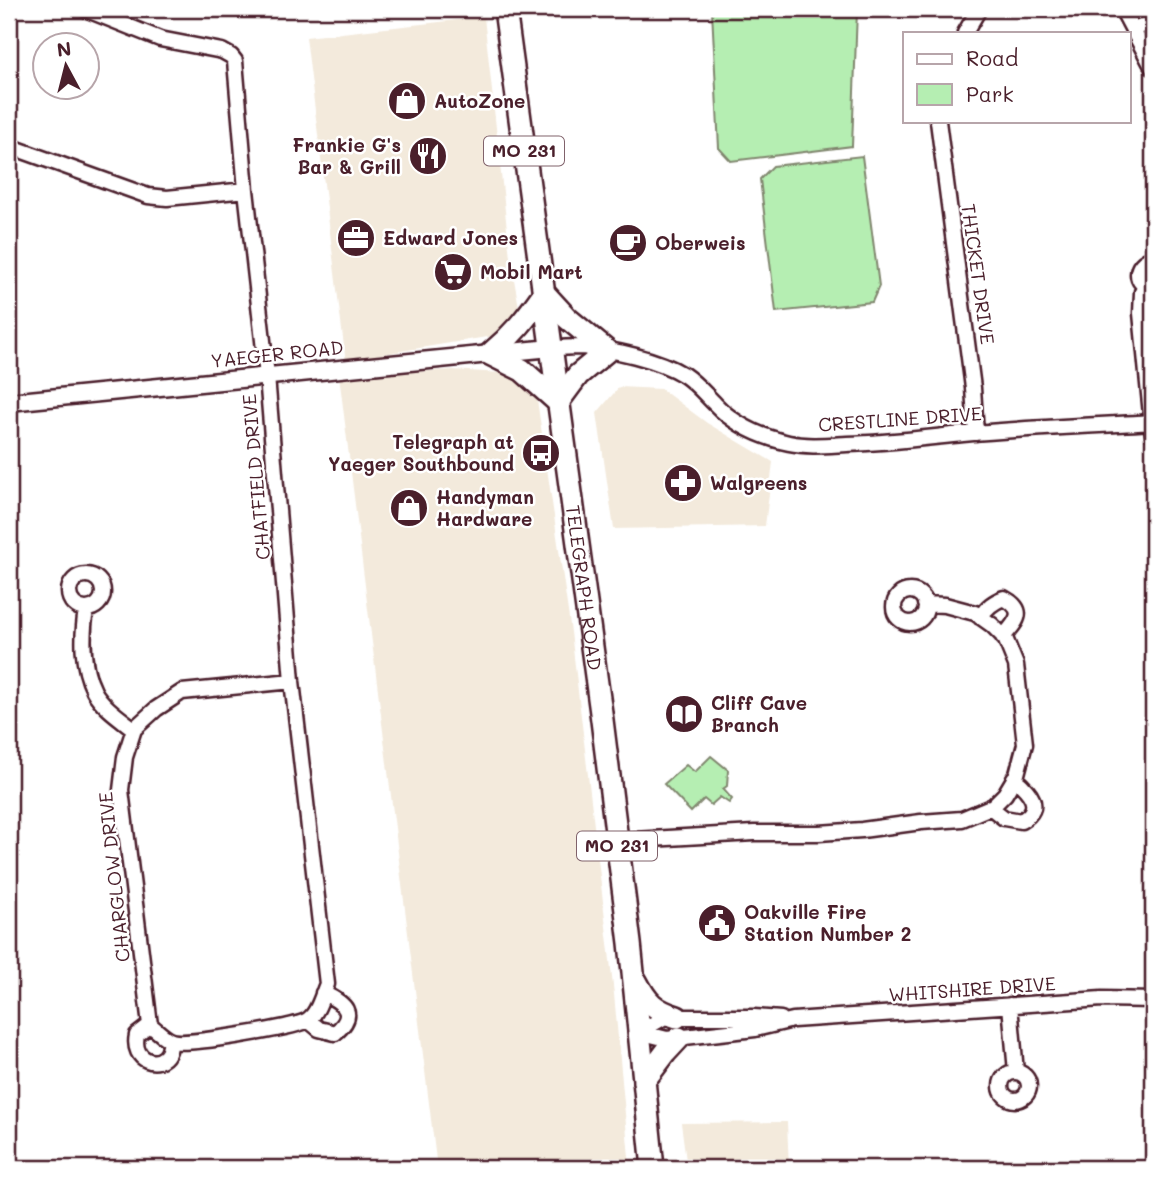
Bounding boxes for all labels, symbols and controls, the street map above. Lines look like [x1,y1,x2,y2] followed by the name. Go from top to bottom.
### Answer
[32,32,102,102] north arrow
[903,32,1130,122] legend
[55,35,73,62] text: N
[966,44,1018,71] text: Road
[386,80,428,122] shop icon: AutoZone
[966,80,1014,107] text: Park
[434,88,525,113] place label: AutoZone
[292,132,401,179] place label: Frankie G's Bar & Grill
[407,135,449,177] restaurant icon: Frankie G's Bar & Grill
[484,136,564,166] road number: MO 231
[956,202,1001,346] street label: THICKET DRIVE
[335,217,377,259] office icon: Edward Jones
[607,222,649,264] cafe icon: Oberweis
[383,225,518,250] place label: Edward Jones
[655,230,746,255] place label: Oberweis
[432,251,474,293] supermarket icon: Mobil Mart
[480,259,583,284] place label: Mobil Mart
[209,334,344,373] street label: YAEGER ROAD
[236,393,275,561] street label: CHATFIELD DRIVE
[817,400,983,437] street label: CRESTLINE DRIVE
[328,429,514,476] place label: Telegraph at Yaeger Southbound
[520,432,562,474] bus stop icon: Telegraph at Yaeger Southbound
[662,462,704,504] pharmacy icon: Walgreens
[710,470,807,495] place label: Walgreens
[436,484,534,531] place label: Handyman Hardware
[388,487,430,529] shop icon: Handyman Hardware
[561,503,608,672] street label: TELEGRAPH ROAD
[711,690,807,737] place label: Cliff Cave Branch
[663,693,705,735] library icon: Cliff Cave Branch
[92,791,135,963] street label: CHARGLOW DRIVE
[577,832,657,860] road number: MO 231
[744,899,911,946] place label: Oakville Fire Station Number 2
[696,902,738,944] public building icon: Oakville Fire Station Number 2
[888,970,1056,1007] street label: WHITSHIRE DRIVE

